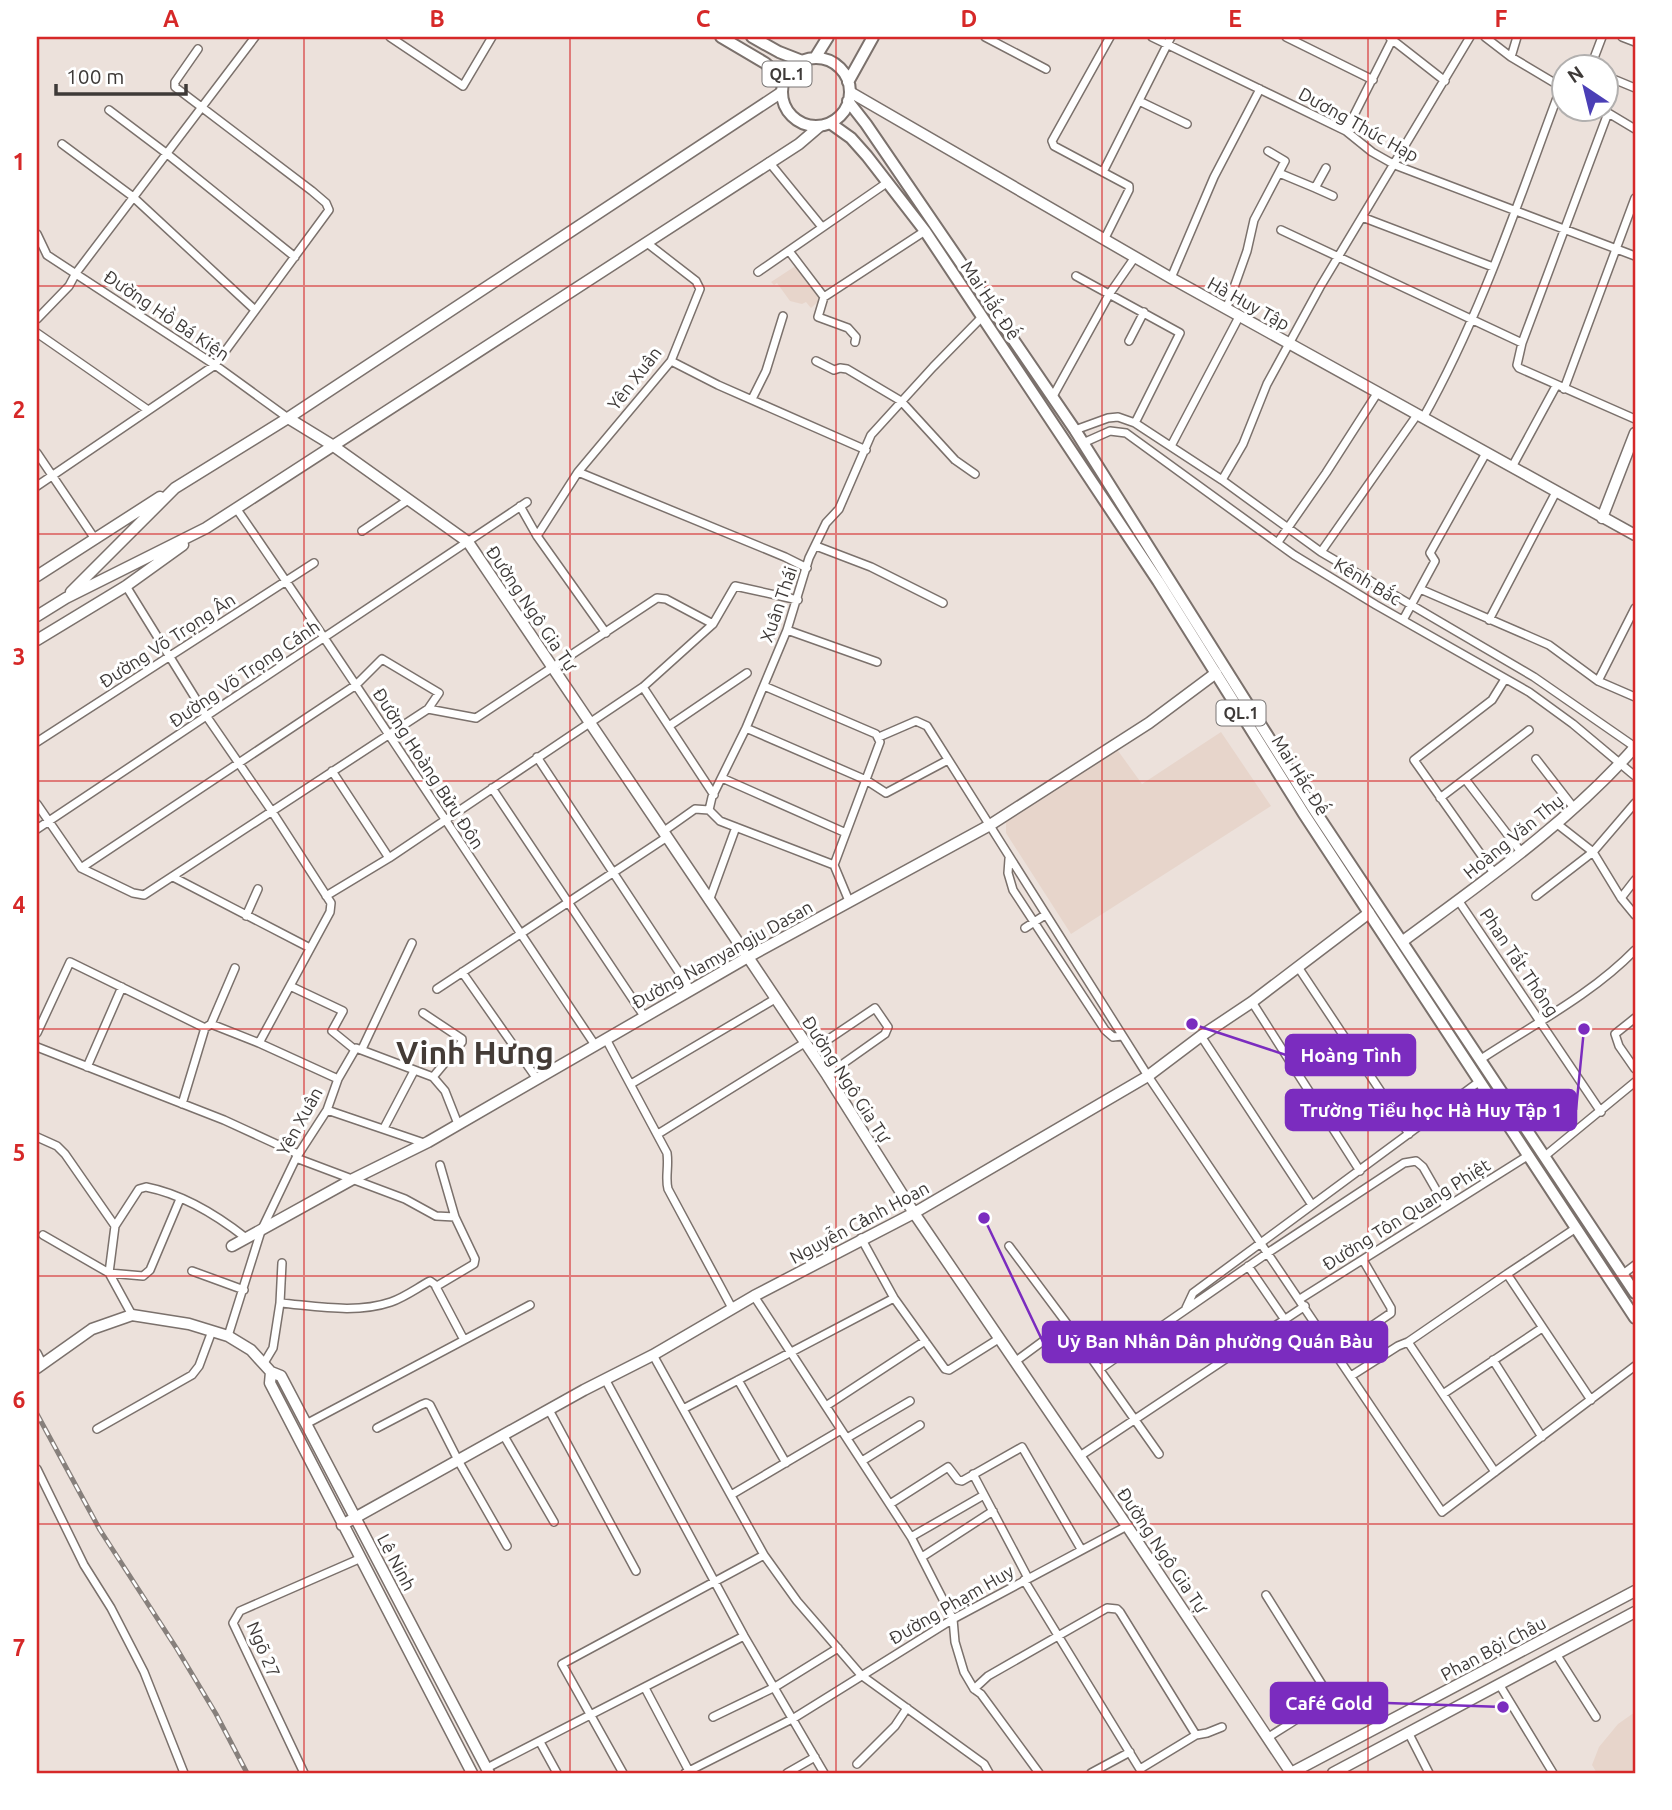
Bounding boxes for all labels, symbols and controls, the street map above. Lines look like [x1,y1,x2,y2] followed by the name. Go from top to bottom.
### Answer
[163,6,179,31] text: A
[429,6,445,31] text: B
[696,6,711,31] text: C
[961,6,977,31] text: D
[1228,6,1242,31] text: E
[1495,6,1508,31] text: F
[56,52,186,96] scale bar
[1550,52,1620,122] north arrow
[762,61,812,86] road number: QL.1
[1563,61,1587,87] text: N
[66,64,124,88] text: 100 m
[1296,83,1422,165] street label: Dương Thúc Hạp
[13,149,25,174] text: 1
[957,256,1027,343] street label: Mai Hắc Đế
[101,264,235,364] street label: Đường Hồ Bá Kiện
[1205,272,1293,334] street label: Hà Huy Tập
[603,342,665,414] street label: Yên Xuân
[13,397,25,422] text: 2
[483,542,581,675] street label: Đường Ngô Gia Tự
[1331,551,1406,609] street label: Kênh Bắc
[756,563,800,645] street label: Xuân Thái
[95,588,239,691] street label: Đường Võ Trọng Ân
[165,615,323,731] street label: Đường Võ Trọng Cánh
[13,644,25,669] text: 3
[370,684,488,852] street label: Đường Hoàng Bửu Đôn
[1216,700,1266,726] road number: QL.1
[1269,730,1336,819] street label: Mai Hắc Đế
[1459,790,1567,882] street label: Hoàng Văn Thụ
[13,892,26,917] text: 4
[628,896,816,1012] street label: Đường Namyangju Dasan
[1477,903,1566,1020] street label: Phan Tất Thông
[799,1012,896,1146] street label: Đường Ngô Gia Tự
[396,1034,554,1070] district label: Vinh Hưng
[1286,1035,1415,1075] callout: Hoàng Tình
[1300,1044,1402,1066] text: Hoàng Tình
[272,1083,326,1159] street label: Yên Xuân
[1286,1090,1576,1130] callout: Trường Tiểu học Hà Huy Tập 1
[1300,1099,1562,1121] text: Trường Tiểu học Hà Huy Tập 1
[13,1140,25,1165] text: 5
[1319,1154,1494,1275] street label: Đường Tôn Quang Phiệt
[785,1175,932,1267] street label: Nguyễn Cảnh Hoan
[1043,1322,1387,1362] callout: Uỷ Ban Nhân Dân phường Quán Bàu
[1057,1330,1373,1352] text: Uỷ Ban Nhân Dân phường Quán Bàu
[13,1387,26,1412] text: 6
[1114,1484,1212,1617] street label: Đường Ngô Gia Tự
[374,1530,420,1594] street label: Lê Ninh
[885,1560,1017,1648] street label: Đường Phạm Huy
[1437,1612,1549,1684] street label: Phan Bội Châu
[243,1618,285,1680] street label: Ngõ 27
[13,1635,25,1660] text: 7
[1271,1683,1387,1723] callout: Café Gold
[1285,1692,1373,1714] text: Café Gold

